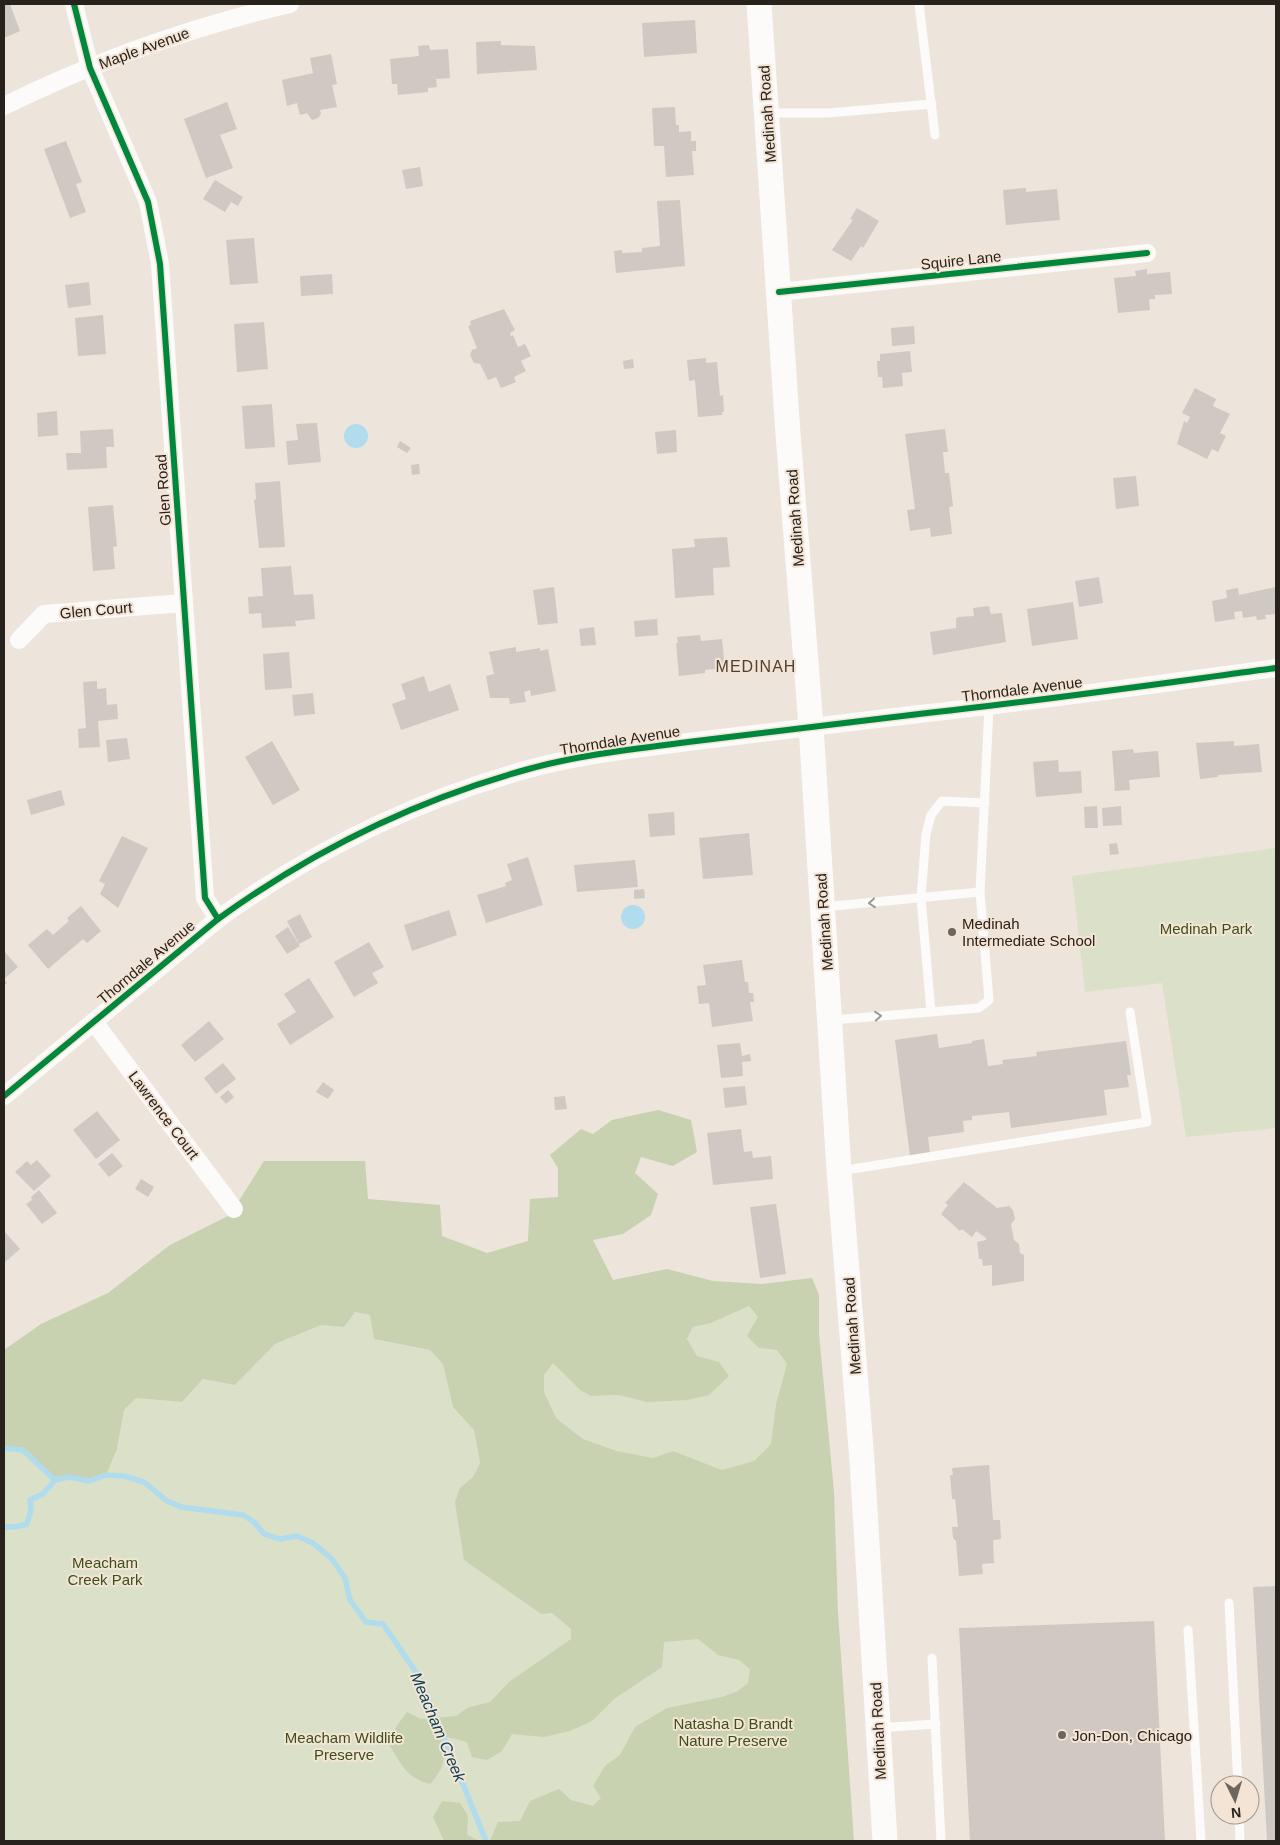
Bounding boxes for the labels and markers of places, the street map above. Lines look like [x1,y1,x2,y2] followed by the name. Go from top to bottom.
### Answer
[962,915,1095,949] place label: Medinah Intermediate School
[946,926,958,938] marker: Medinah Intermediate School
[1072,1727,1192,1744] place label: Jon-Don, Chicago
[1056,1729,1068,1741] marker: Jon-Don, Chicago

